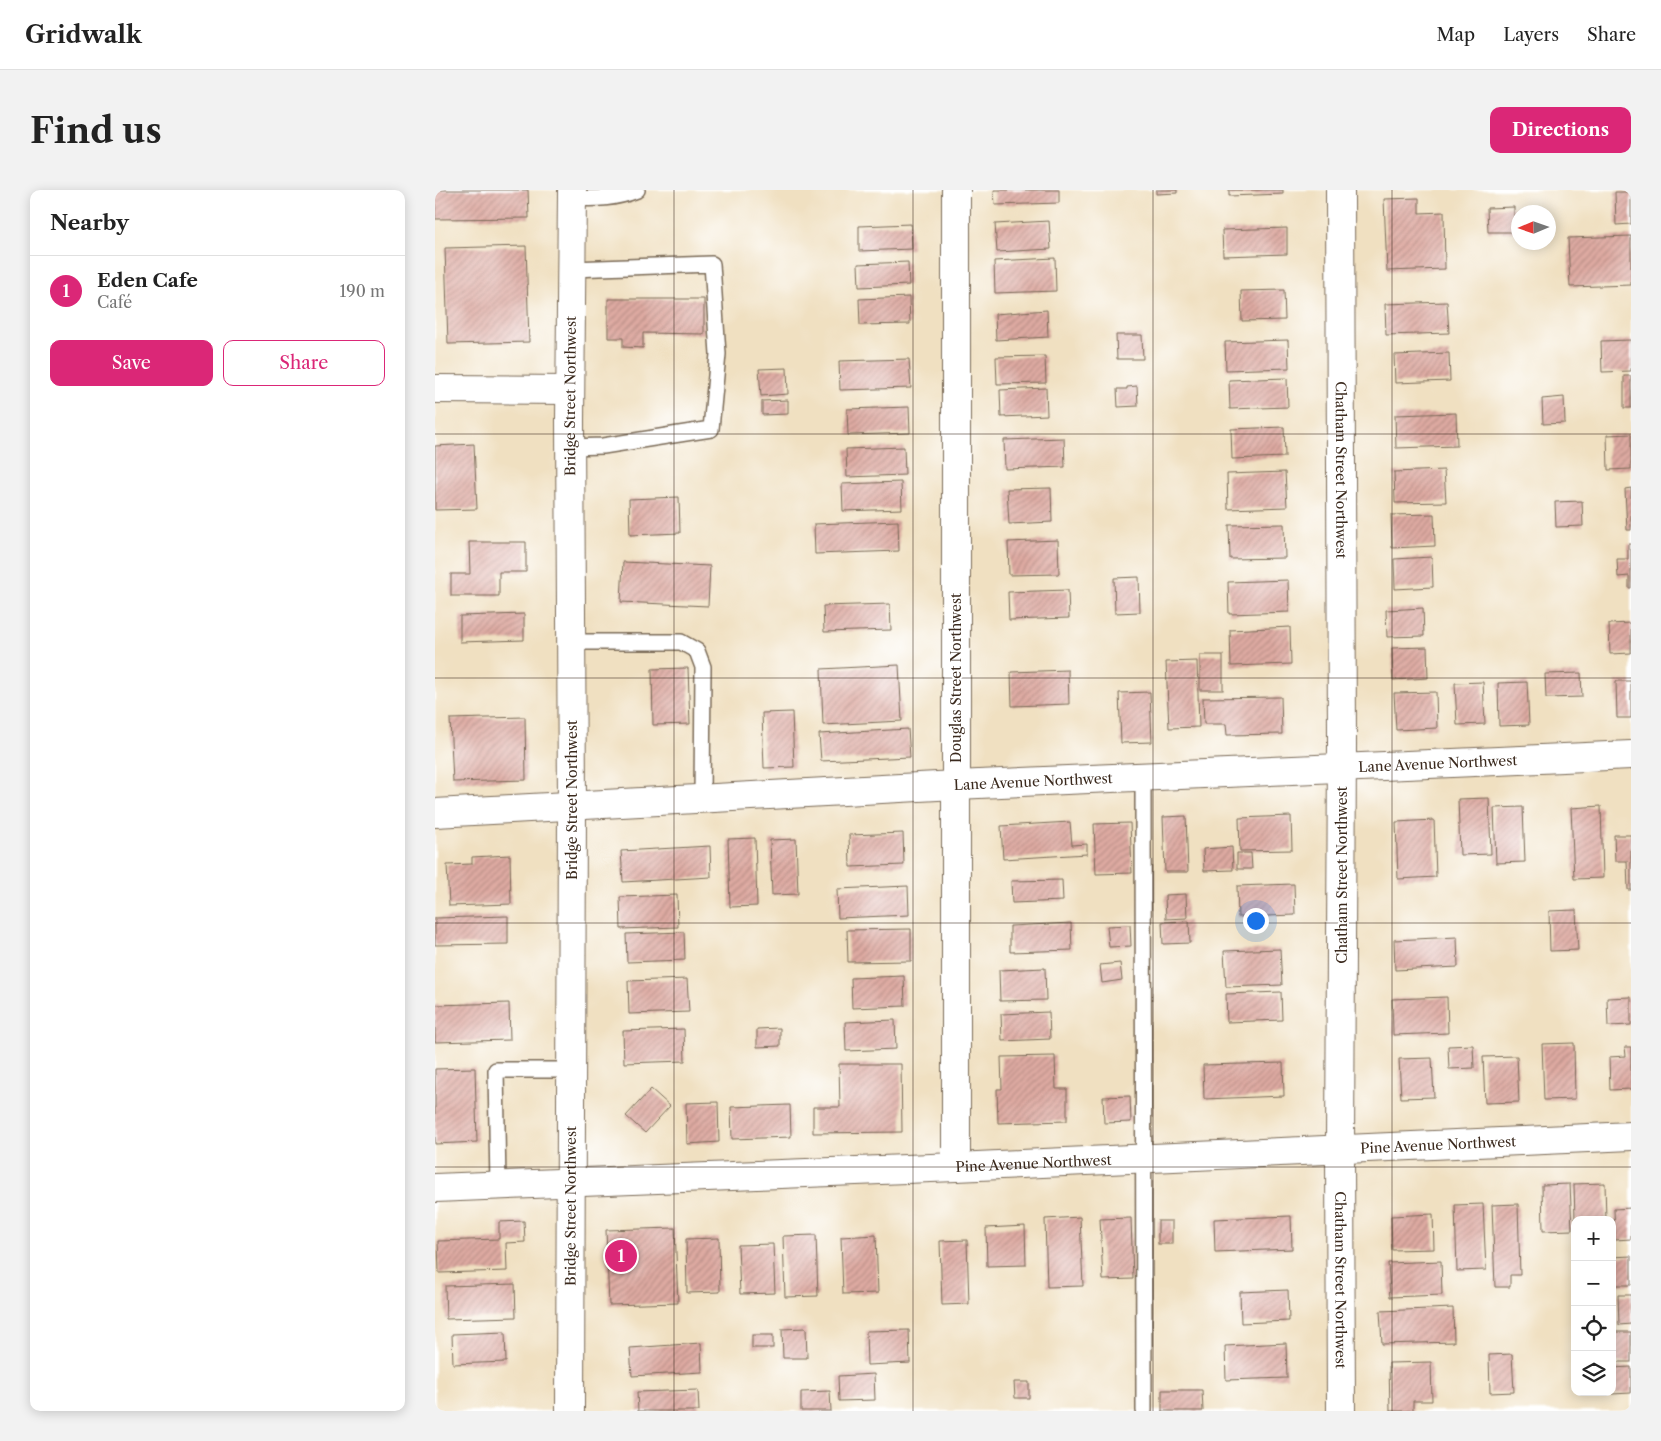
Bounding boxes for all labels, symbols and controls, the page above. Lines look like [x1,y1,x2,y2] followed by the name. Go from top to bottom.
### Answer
[25,20,142,49] text: Gridwalk
[1437,24,1475,46] text: Map
[1503,24,1559,46] text: Layers
[1587,24,1636,46] text: Share
[1490,107,1631,153] button: Directions
[30,109,162,152] text: Find us
[1511,205,1556,250] north arrow
[50,210,129,235] text: Nearby
[97,269,198,292] text: Eden Cafe
[62,281,70,301] text: 1
[340,281,385,301] text: 190 m
[97,292,132,312] text: Café
[561,316,580,476] street label: Bridge Street Northwest
[50,340,213,386] button: Save
[223,340,385,386] button: Share
[1332,381,1350,559] street label: Chatham Street Northwest
[947,593,965,763] street label: Douglas Street Northwest
[563,720,581,880] street label: Bridge Street Northwest
[1358,751,1518,776] street label: Lane Avenue Northwest
[953,769,1113,794] street label: Lane Avenue Northwest
[1333,786,1351,964] street label: Chatham Street Northwest
[1243,908,1269,934] your location
[561,1126,580,1286] street label: Bridge Street Northwest
[1360,1132,1516,1157] street label: Pine Avenue Northwest
[955,1151,1112,1176] street label: Pine Avenue Northwest
[1331,1191,1350,1369] street label: Chatham Street Northwest
[1571,1216,1616,1396] map controls
[1571,1216,1616,1261] button: +
[605,1237,637,1275] pin: 1
[1571,1261,1616,1306] button: −
[1571,1306,1616,1351] button: locate
[1571,1351,1616,1396] button: layers

